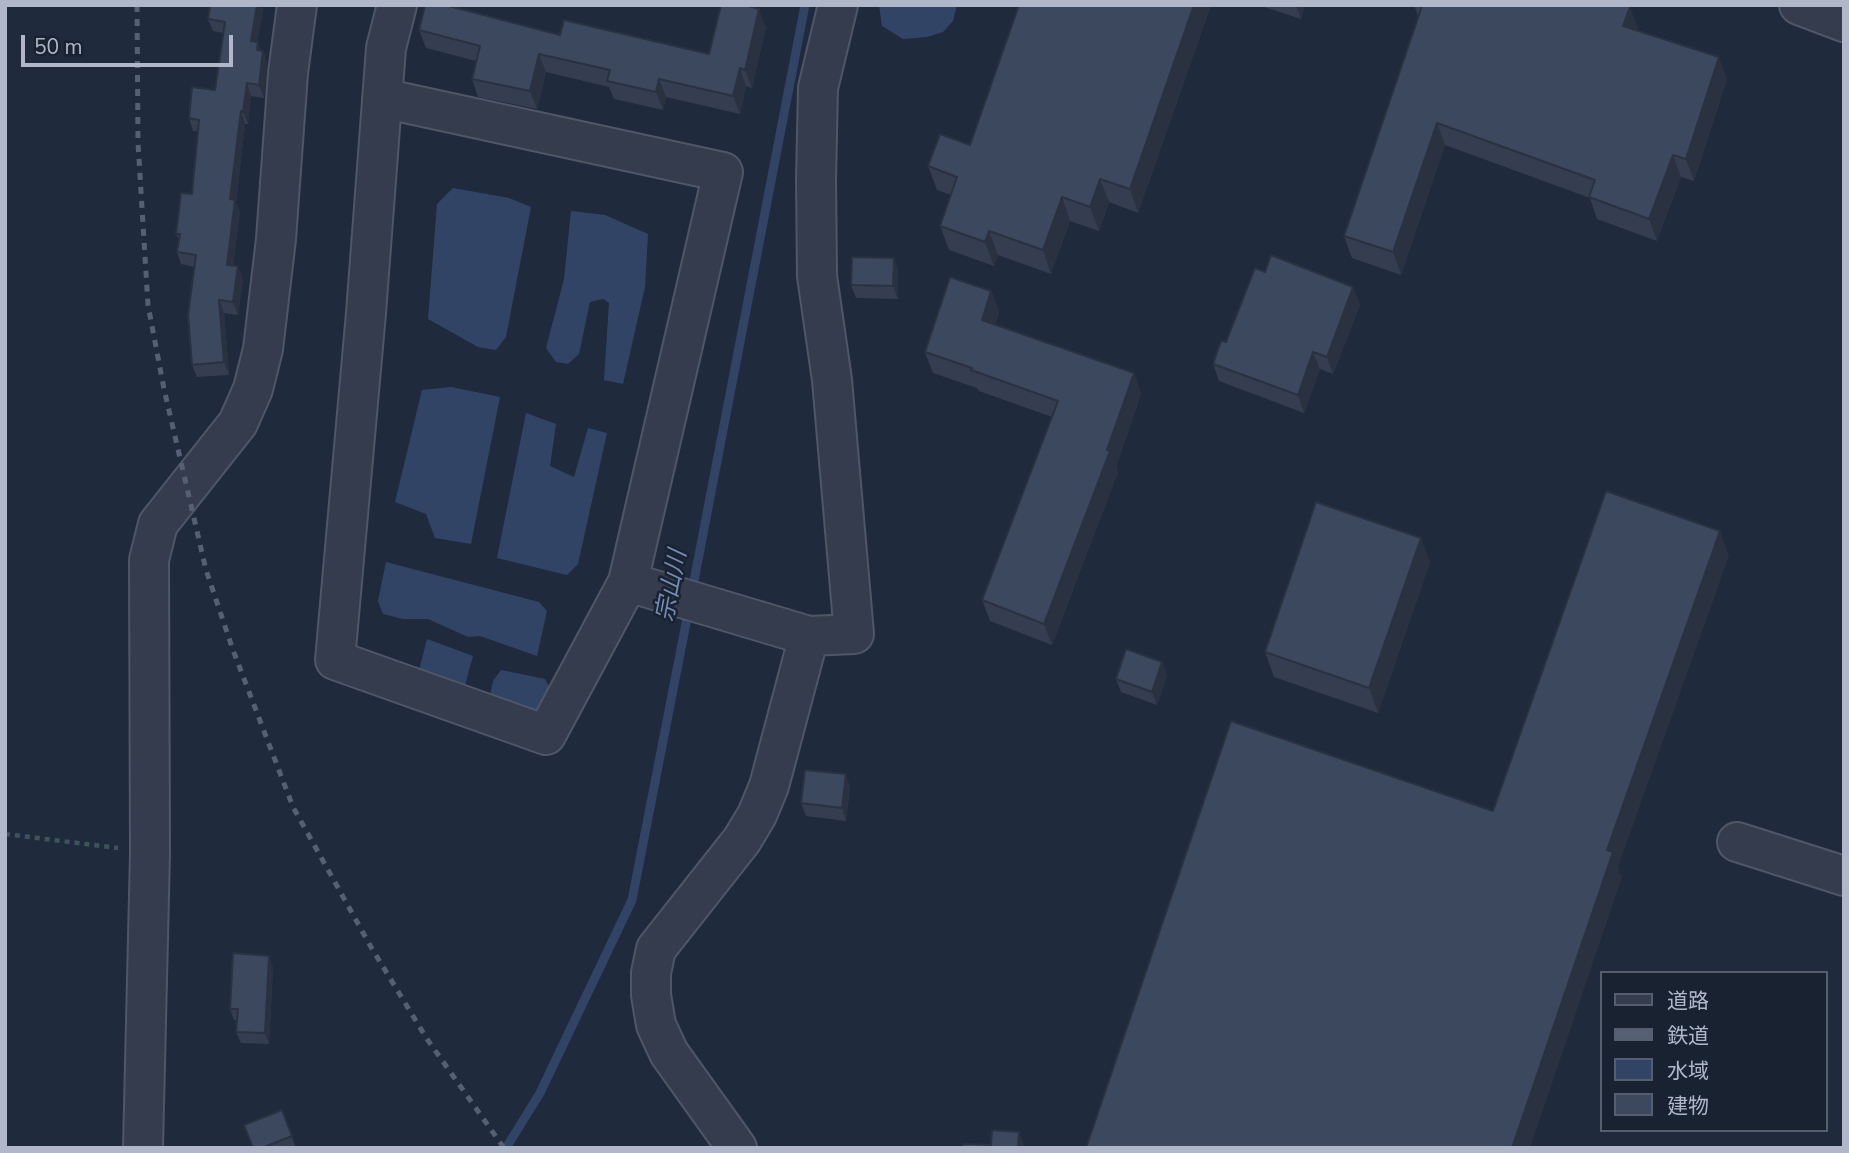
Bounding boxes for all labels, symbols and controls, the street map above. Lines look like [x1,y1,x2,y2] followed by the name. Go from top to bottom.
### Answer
[24,21,236,65] scale bar
[34,33,83,61] text: 50 m
[652,548,694,624] water label: 宗山川
[1601,971,1828,1132] legend
[1667,987,1709,1015] text: 道路
[1667,1022,1709,1050] text: 鉄道
[1667,1057,1709,1085] text: 水域
[1667,1092,1709,1120] text: 建物

